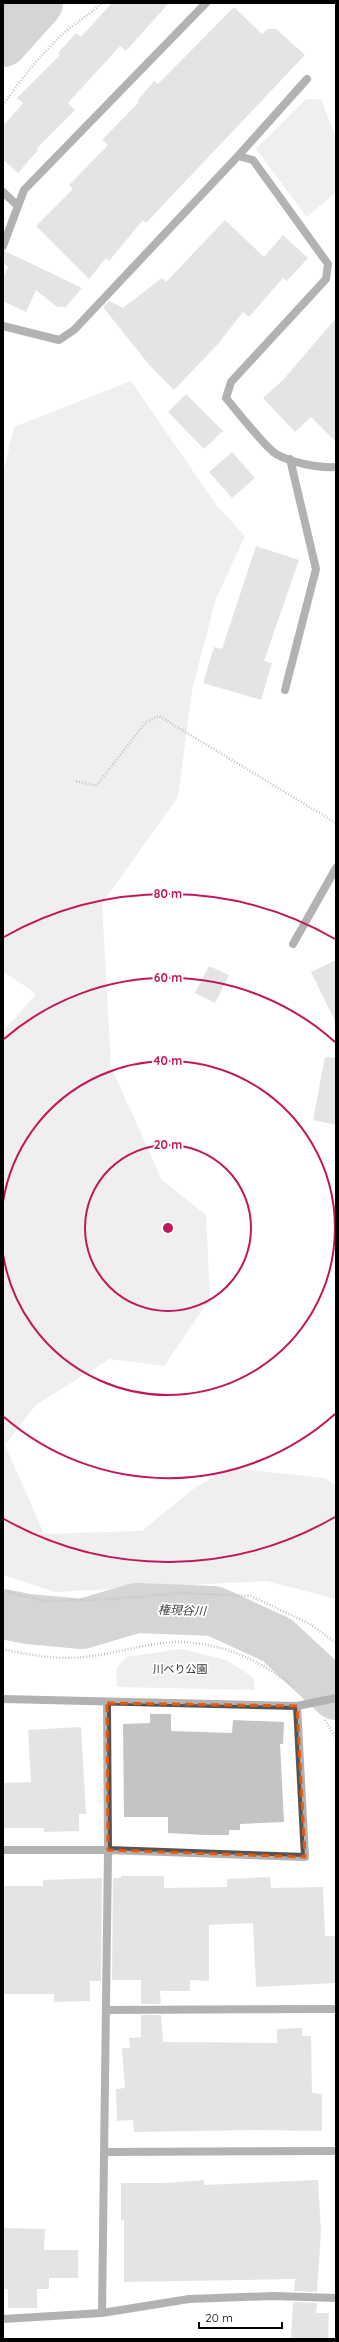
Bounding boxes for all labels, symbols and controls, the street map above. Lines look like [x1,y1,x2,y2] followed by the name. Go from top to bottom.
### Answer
[154,886,182,901] text: 80 m
[154,970,182,985] text: 60 m
[154,1053,182,1068] text: 40 m
[154,1137,182,1152] text: 20 m
[161,1221,175,1235] centre of rings
[158,1602,208,1618] water label: 権現谷川
[153,1662,208,1676] park label: 川べり公園
[199,2304,282,2330] scale bar
[205,2310,233,2325] text: 20 m

